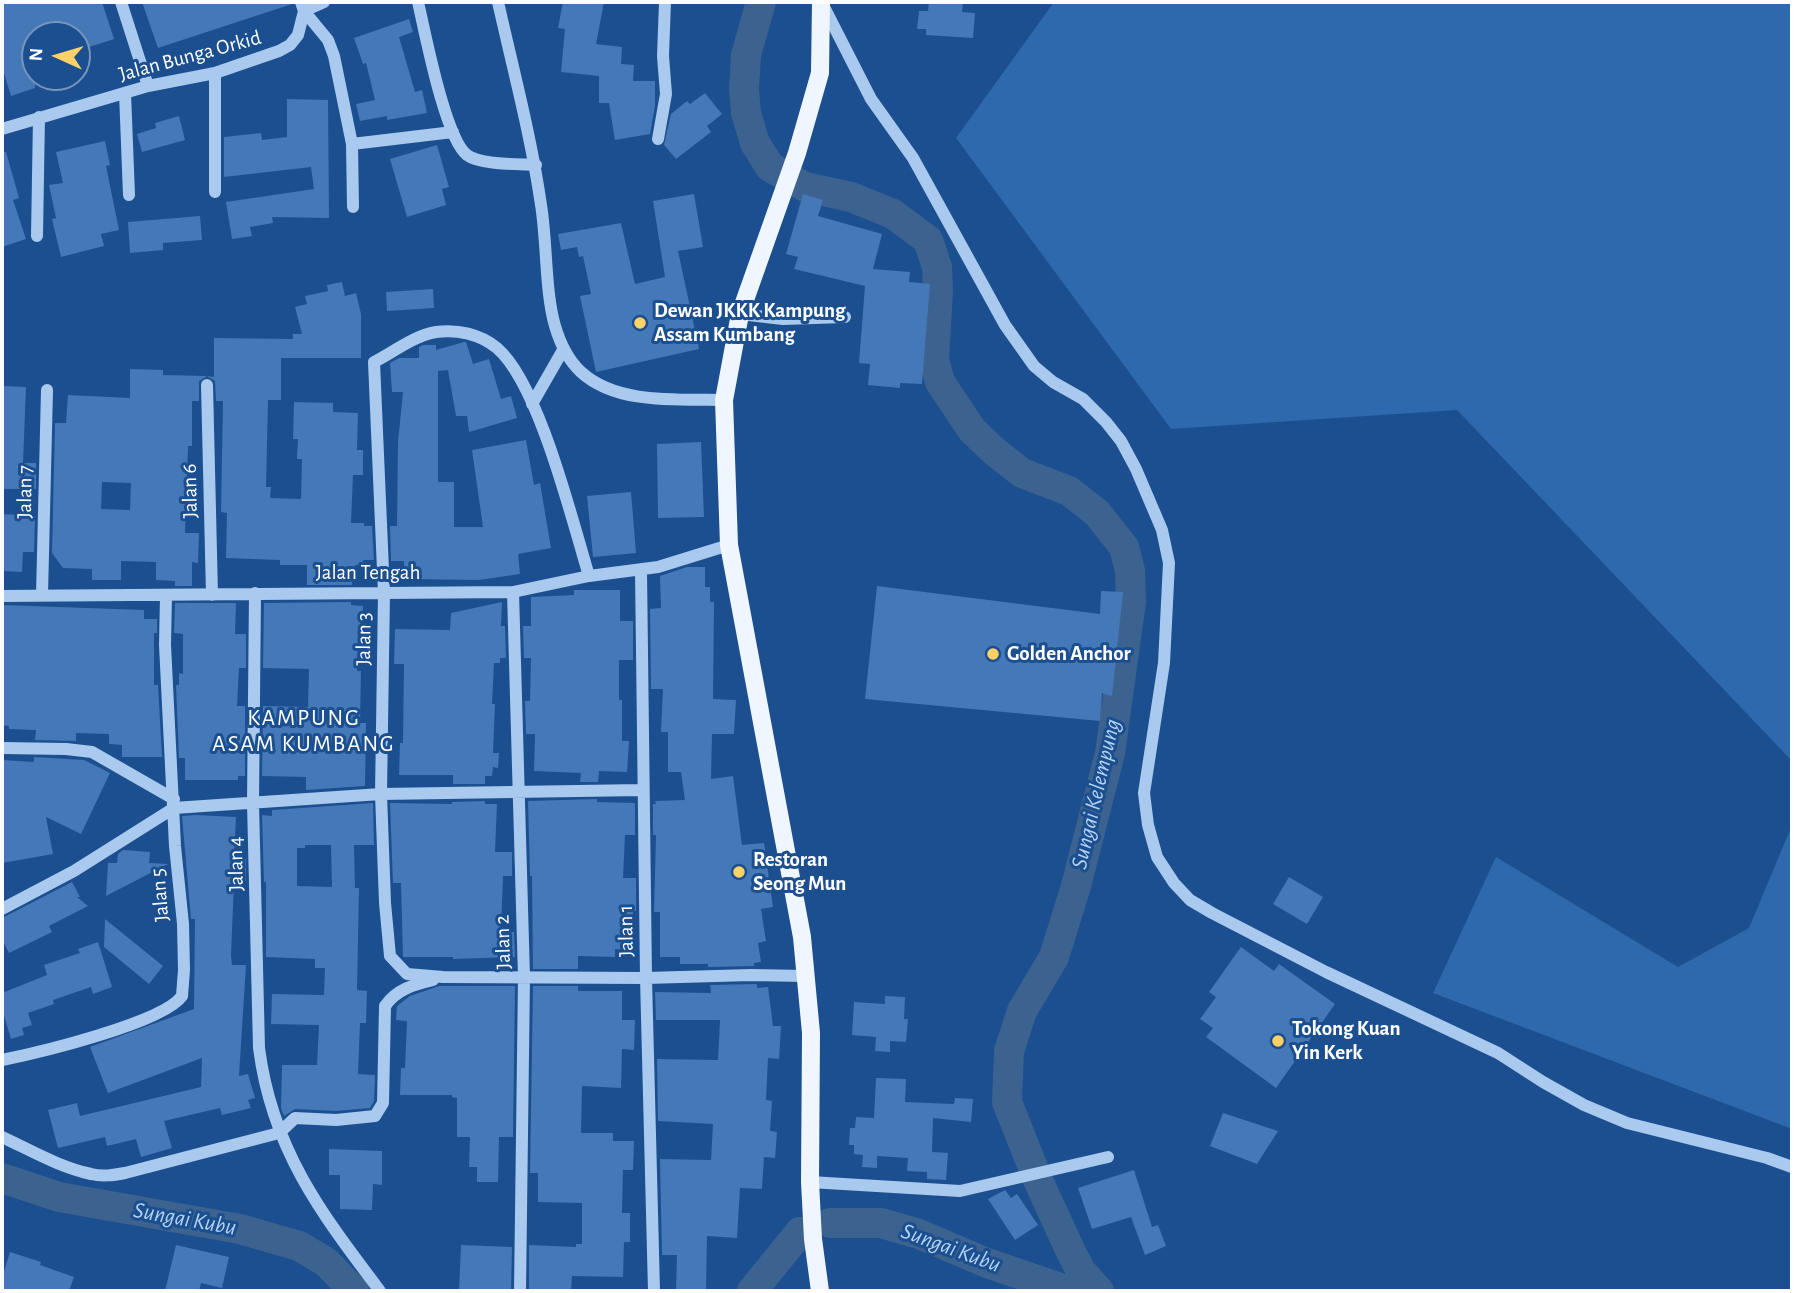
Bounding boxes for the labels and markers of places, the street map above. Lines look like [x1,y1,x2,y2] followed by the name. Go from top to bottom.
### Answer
[654,298,846,348] place label: Dewan JKKK Kampung Assam Kumbang
[632,315,648,331] marker: Dewan JKKK Kampung Assam Kumbang
[1007,641,1131,667] place label: Golden Anchor
[985,646,1001,662] marker: Golden Anchor
[753,847,846,897] place label: Restoran Seong Mun
[731,864,747,880] marker: Restoran Seong Mun
[1292,1016,1401,1066] place label: Tokong Kuan Yin Kerk
[1270,1033,1286,1049] marker: Tokong Kuan Yin Kerk

